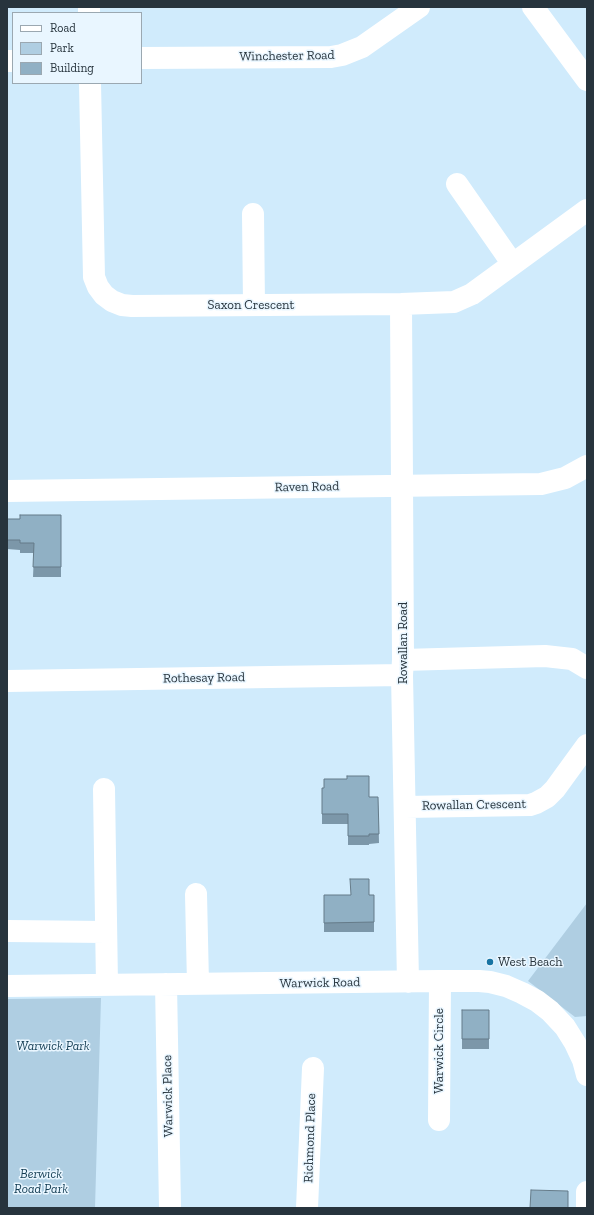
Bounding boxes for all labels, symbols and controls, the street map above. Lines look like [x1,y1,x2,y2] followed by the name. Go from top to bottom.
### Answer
[12,12,142,84] legend
[50,21,76,35] text: Road
[50,41,74,55] text: Park
[239,47,335,65] street label: Winchester Road
[50,61,94,75] text: Building
[208,297,294,313] street label: Saxon Crescent
[274,479,340,495] street label: Raven Road
[395,602,411,684] street label: Rowallan Road
[163,669,245,687] street label: Rothesay Road
[422,796,526,814] street label: Rowallan Crescent
[498,954,563,970] place label: West Beach
[485,957,495,967] marker: West Beach
[280,974,360,992] street label: Warwick Road
[431,1008,447,1094] street label: Warwick Circle
[16,1038,90,1054] park label: Warwick Park
[159,1055,177,1137] street label: Warwick Place
[301,1093,319,1183] street label: Richmond Place
[14,1166,68,1197] park label: Berwick Road Park

